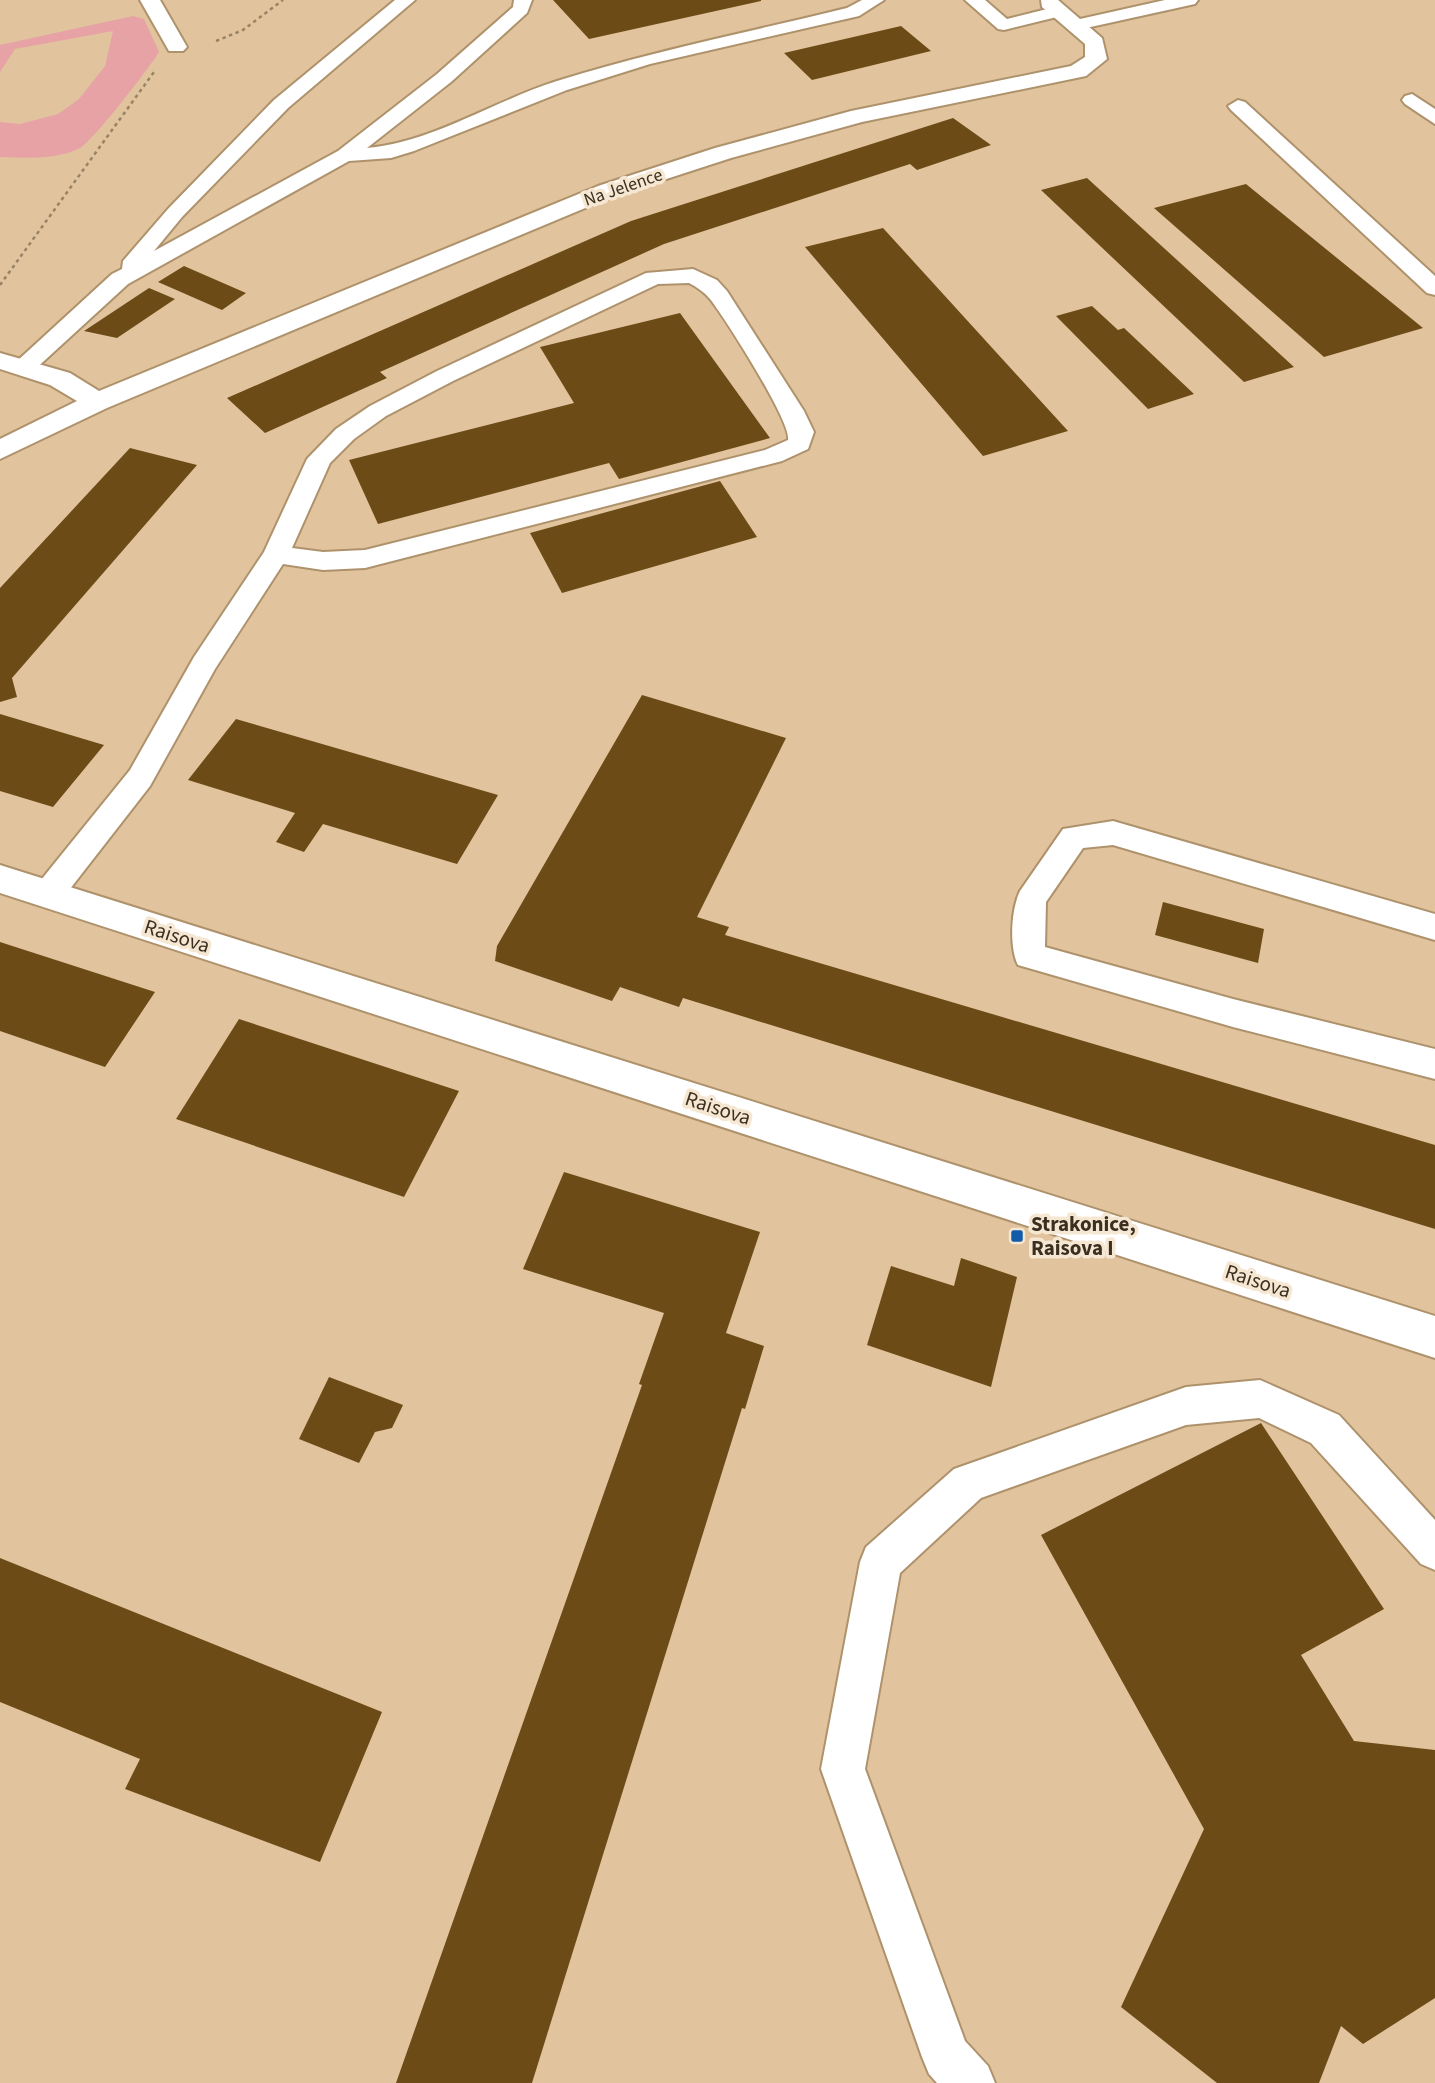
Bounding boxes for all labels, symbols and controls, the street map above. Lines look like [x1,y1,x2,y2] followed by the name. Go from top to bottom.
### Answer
[580,162,666,213] street label: Na Jelence
[140,911,214,961] street label: Raisova
[681,1083,755,1133] street label: Raisova
[1031,1209,1136,1263] place label: Strakonice, Raisova I
[1009,1228,1025,1244] marker: Strakonice, Raisova I
[1221,1256,1295,1306] street label: Raisova

